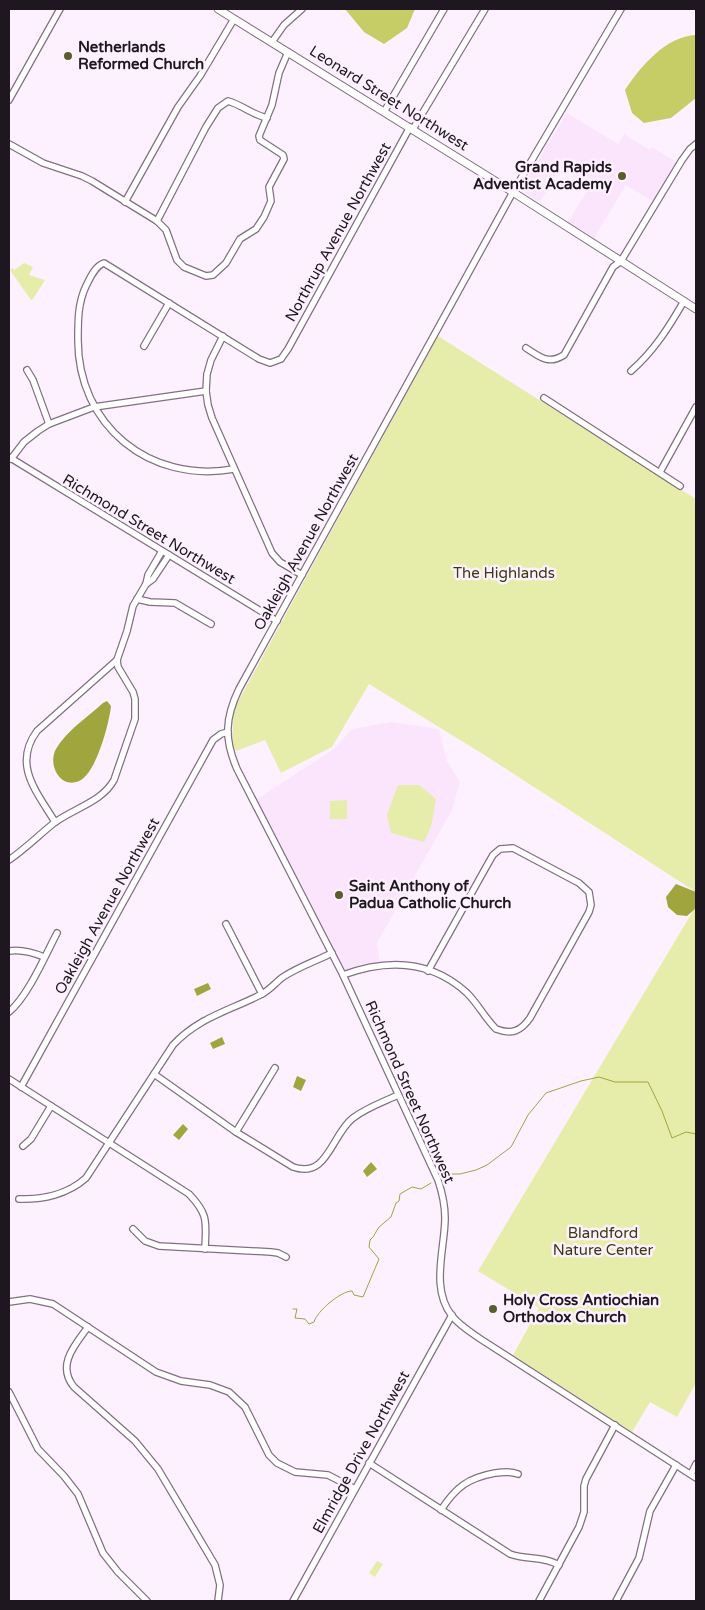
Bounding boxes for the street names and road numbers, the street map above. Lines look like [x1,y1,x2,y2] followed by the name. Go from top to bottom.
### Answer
[306,42,472,155] street label: Leonard Street Northwest
[281,139,395,325] street label: Northrup Avenue Northwest
[250,450,362,633] street label: Oakleigh Avenue Northwest
[59,470,239,588] street label: Richmond Street Northwest
[51,814,163,997] street label: Oakleigh Avenue Northwest
[361,998,459,1186] street label: Richmond Street Northwest
[309,1367,413,1537] street label: Elmridge Drive Northwest

